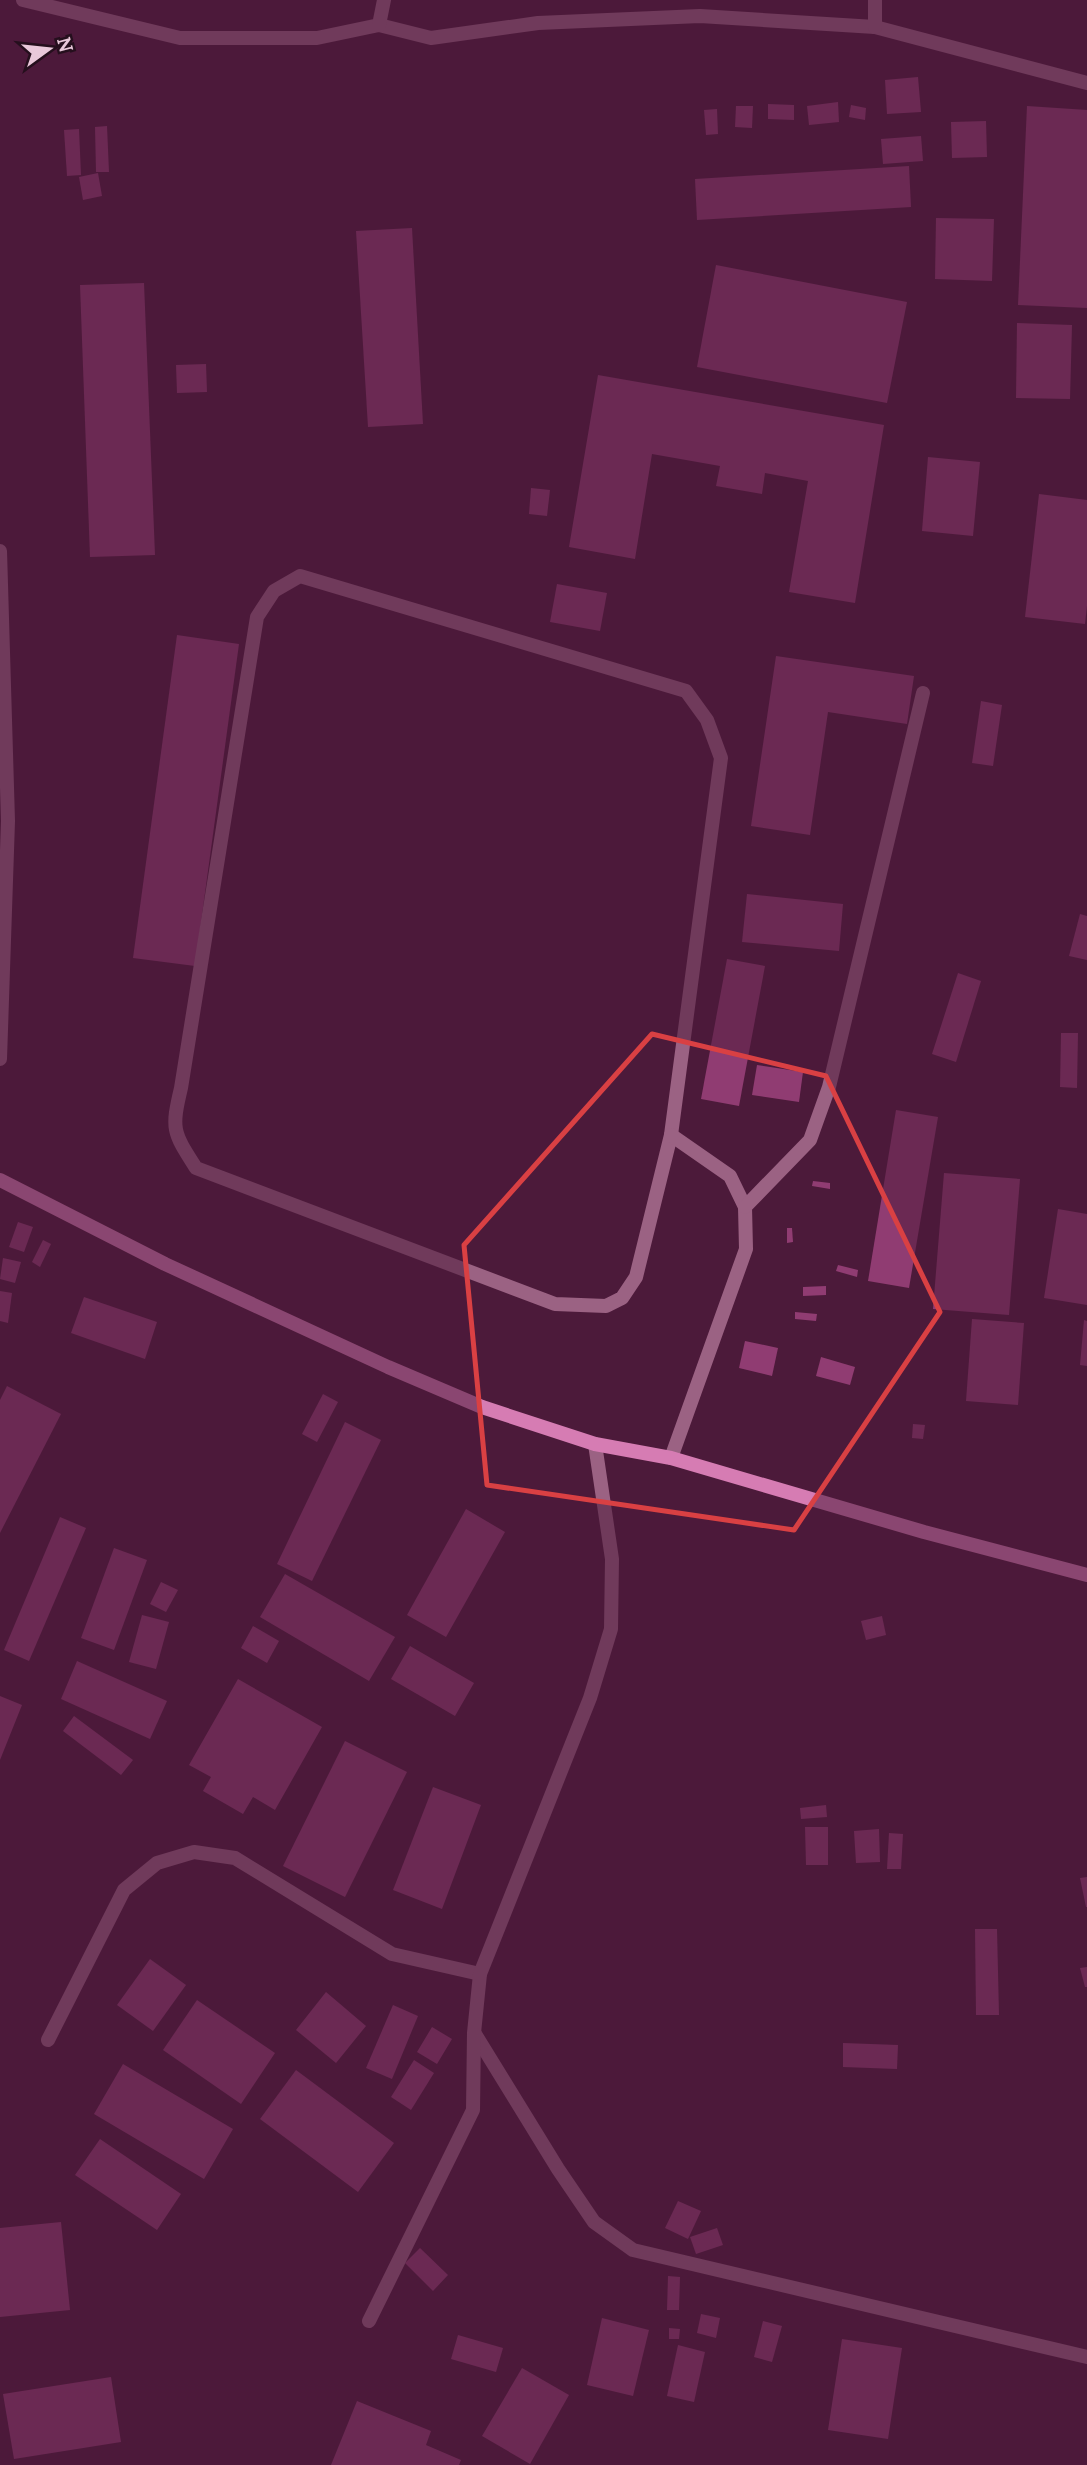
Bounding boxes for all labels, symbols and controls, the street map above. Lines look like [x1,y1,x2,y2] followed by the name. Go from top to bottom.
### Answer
[14,14,84,84] north arrow
[52,34,79,55] text: N

